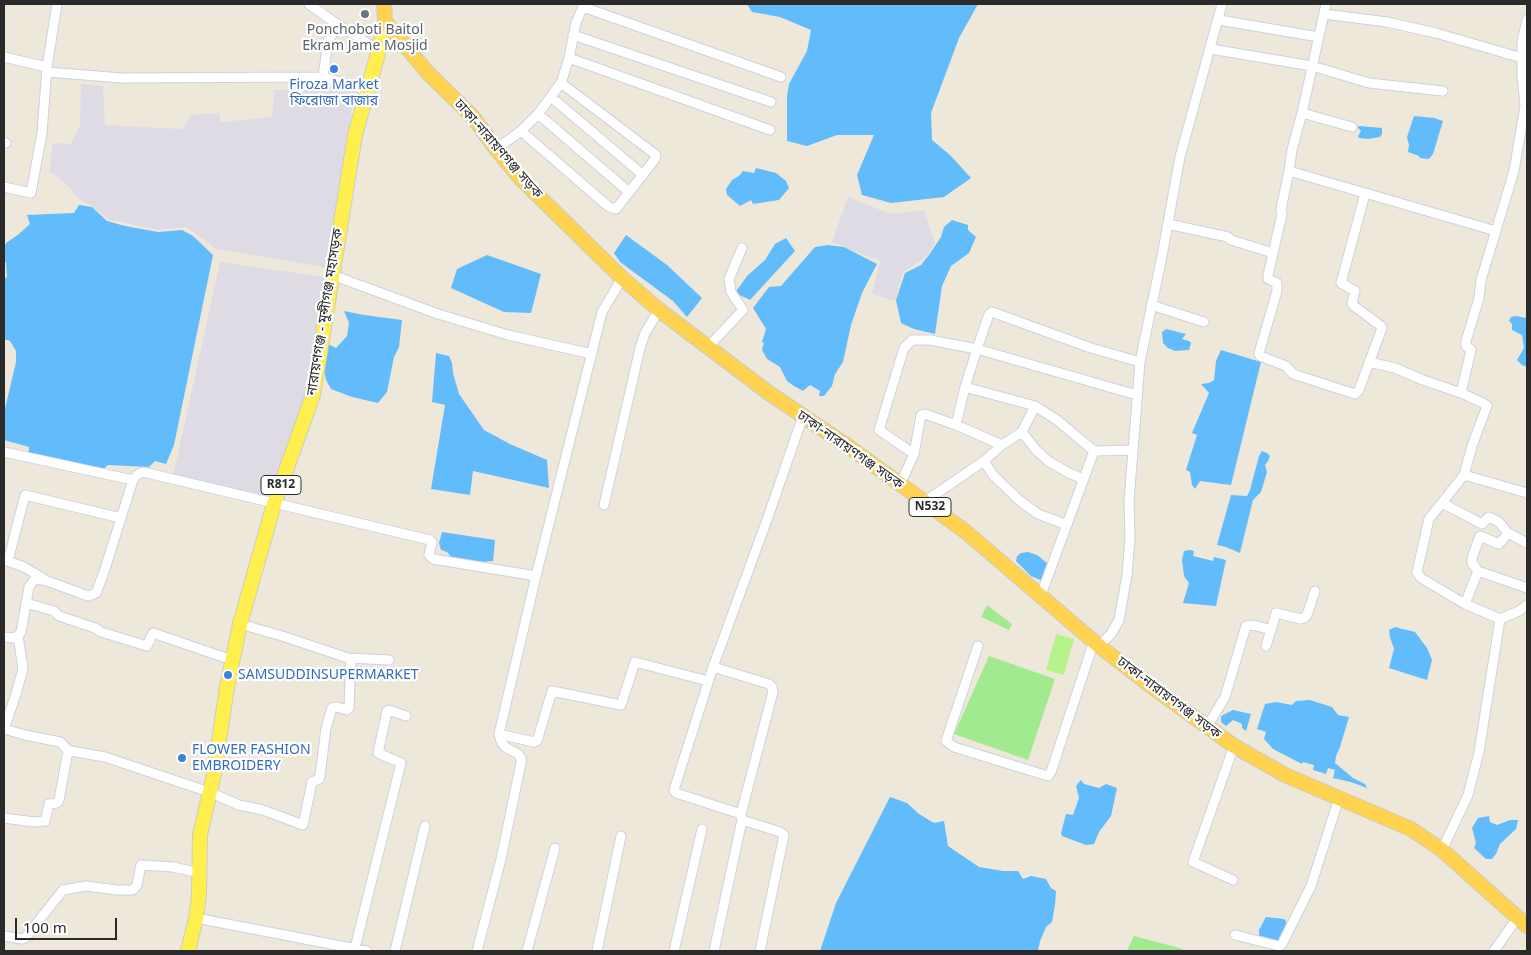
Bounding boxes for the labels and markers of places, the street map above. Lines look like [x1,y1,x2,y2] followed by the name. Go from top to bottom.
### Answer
[359,8,371,20] marker: Ponchoboti Baitol Ekram Jame Mosjid
[302,22,428,54] place label: Ponchoboti Baitol Ekram Jame Mosjid
[328,63,340,75] marker: Firoza Market ফিরোজা বাজার
[289,77,379,110] place label: Firoza Market ফিরোজা বাজার
[238,667,419,683] place label: SAMSUDDINSUPERMARKET
[222,669,234,681] marker: SAMSUDDINSUPERMARKET
[192,742,311,774] place label: FLOWER FASHION EMBROIDERY
[176,752,188,764] marker: FLOWER FASHION EMBROIDERY

